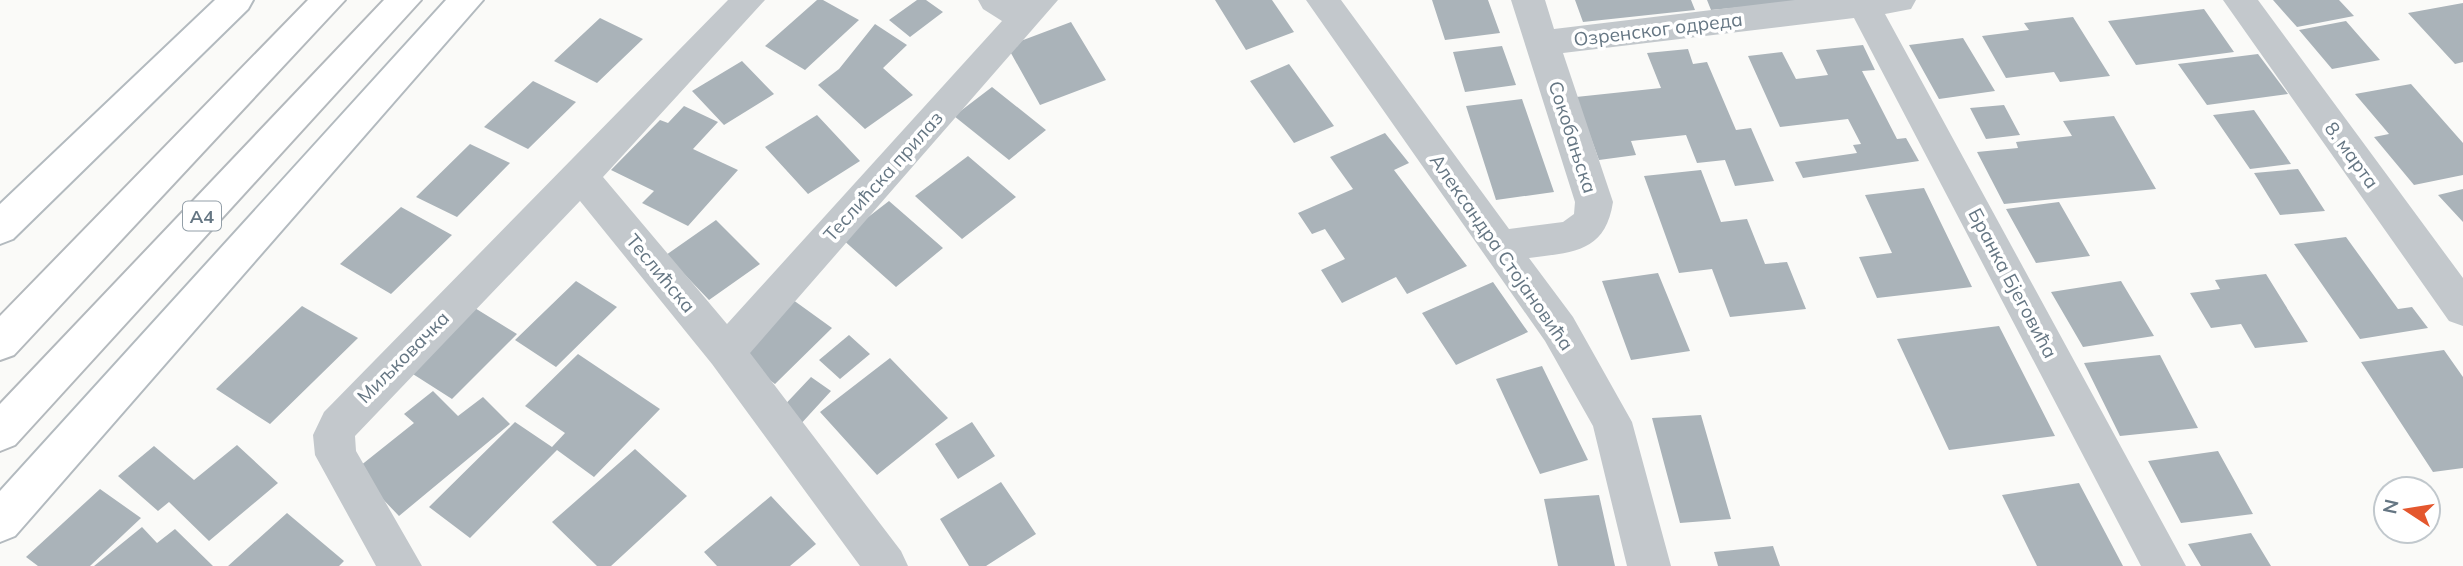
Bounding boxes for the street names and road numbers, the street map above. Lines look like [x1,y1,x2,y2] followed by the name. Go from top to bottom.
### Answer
[1572,7,1744,51] street label: Озренског одреда
[1544,78,1602,196] street label: Сокобањска
[818,106,948,246] street label: Теслићска прилаз
[2320,117,2384,193] street label: 8. марта
[1425,149,1579,355] street label: Александра Стојановића
[183,202,221,230] road number: A4
[1963,204,2063,362] street label: Бранка Бјеговића
[621,229,701,317] street label: Теслићска
[352,306,454,408] street label: Миљковачка

